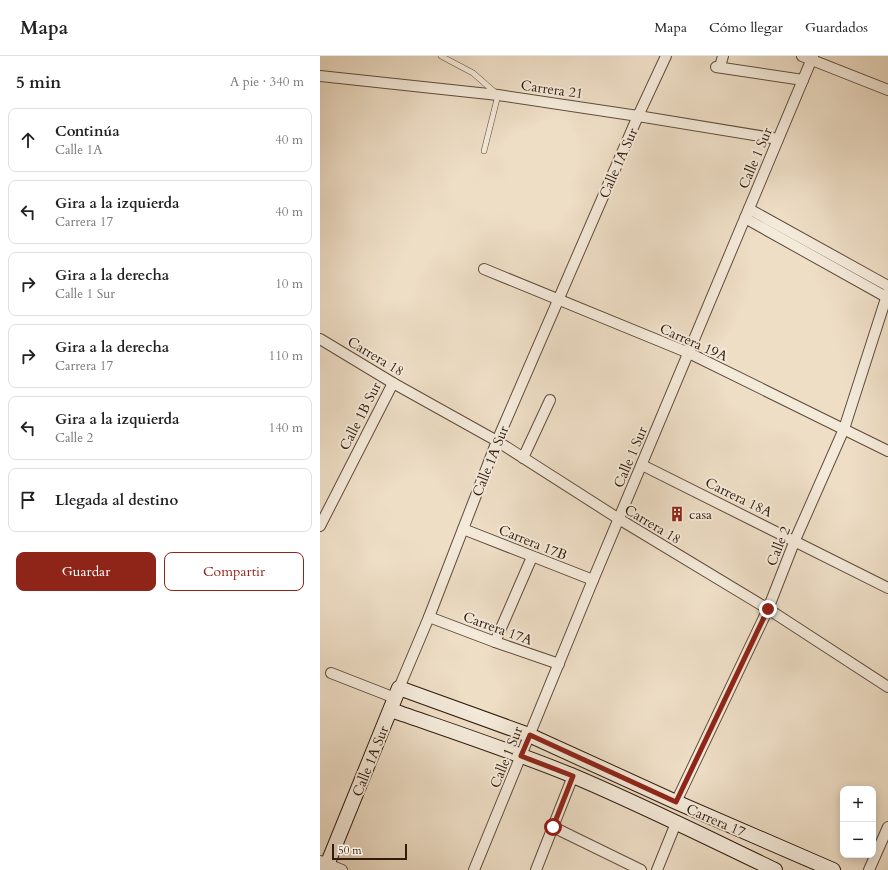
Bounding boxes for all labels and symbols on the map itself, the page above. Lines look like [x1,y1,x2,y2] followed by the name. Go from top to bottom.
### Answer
[520,76,584,103] street label: Carrera 21
[595,124,643,201] street label: Calle 1A Sur
[734,124,777,192] street label: Calle 1 Sur
[657,319,731,366] street label: Carrera 19A
[344,332,407,381] street label: Carrera 18
[335,378,386,454] street label: Calle 1B Sur
[468,422,514,499] street label: Calle 1A Sur
[609,423,652,491] street label: Calle 1 Sur
[702,473,776,522] street label: Carrera 18A
[621,500,684,549] street label: Carrera 18
[668,505,686,523] building icon: casa
[689,505,712,524] place label: casa
[496,520,570,565] street label: Carrera 17B
[762,524,795,569] street label: Calle 2
[759,600,777,618] route end
[460,607,535,650] street label: Carrera 17A
[348,722,394,799] street label: Calle 1A Sur
[486,723,528,791] street label: Calle 1 Sur
[683,799,748,841] street label: Carrera 17
[544,818,562,836] route start
[332,842,407,861] scale bar

